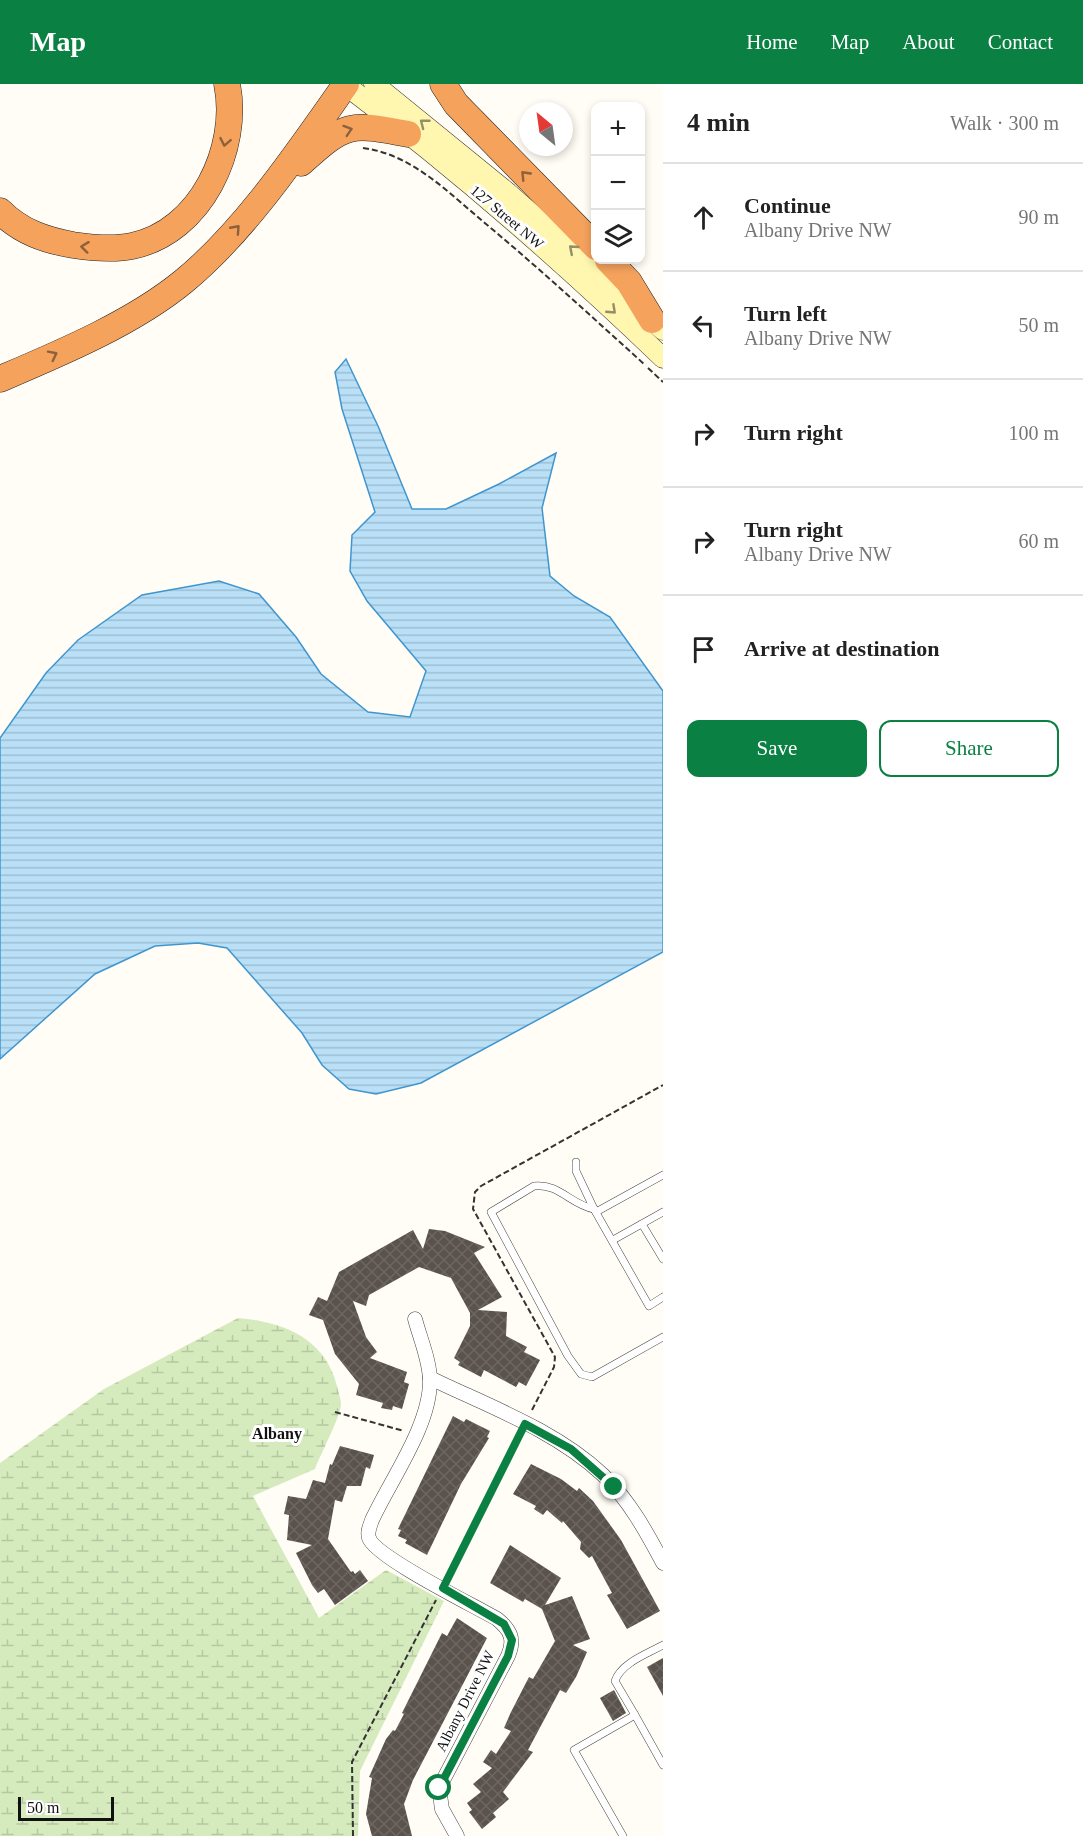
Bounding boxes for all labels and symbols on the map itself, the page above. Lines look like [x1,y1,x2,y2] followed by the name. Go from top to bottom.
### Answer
[519,102,573,156] north arrow
[420,120,431,131] one-way arrow
[342,125,353,137] one-way arrow
[219,137,232,147] one-way arrow
[522,172,533,183] one-way arrow
[467,182,547,253] street label: 127 Street NW
[229,225,240,236] one-way arrow
[81,241,90,253] one-way arrow
[569,245,580,256] one-way arrow
[604,302,615,313] one-way arrow
[47,351,58,362] one-way arrow
[252,1425,302,1443] district label: Albany
[600,1473,626,1499] route end
[433,1647,498,1754] street label: Albany Drive NW
[425,1774,451,1800] route start
[18,1794,114,1822] scale bar

